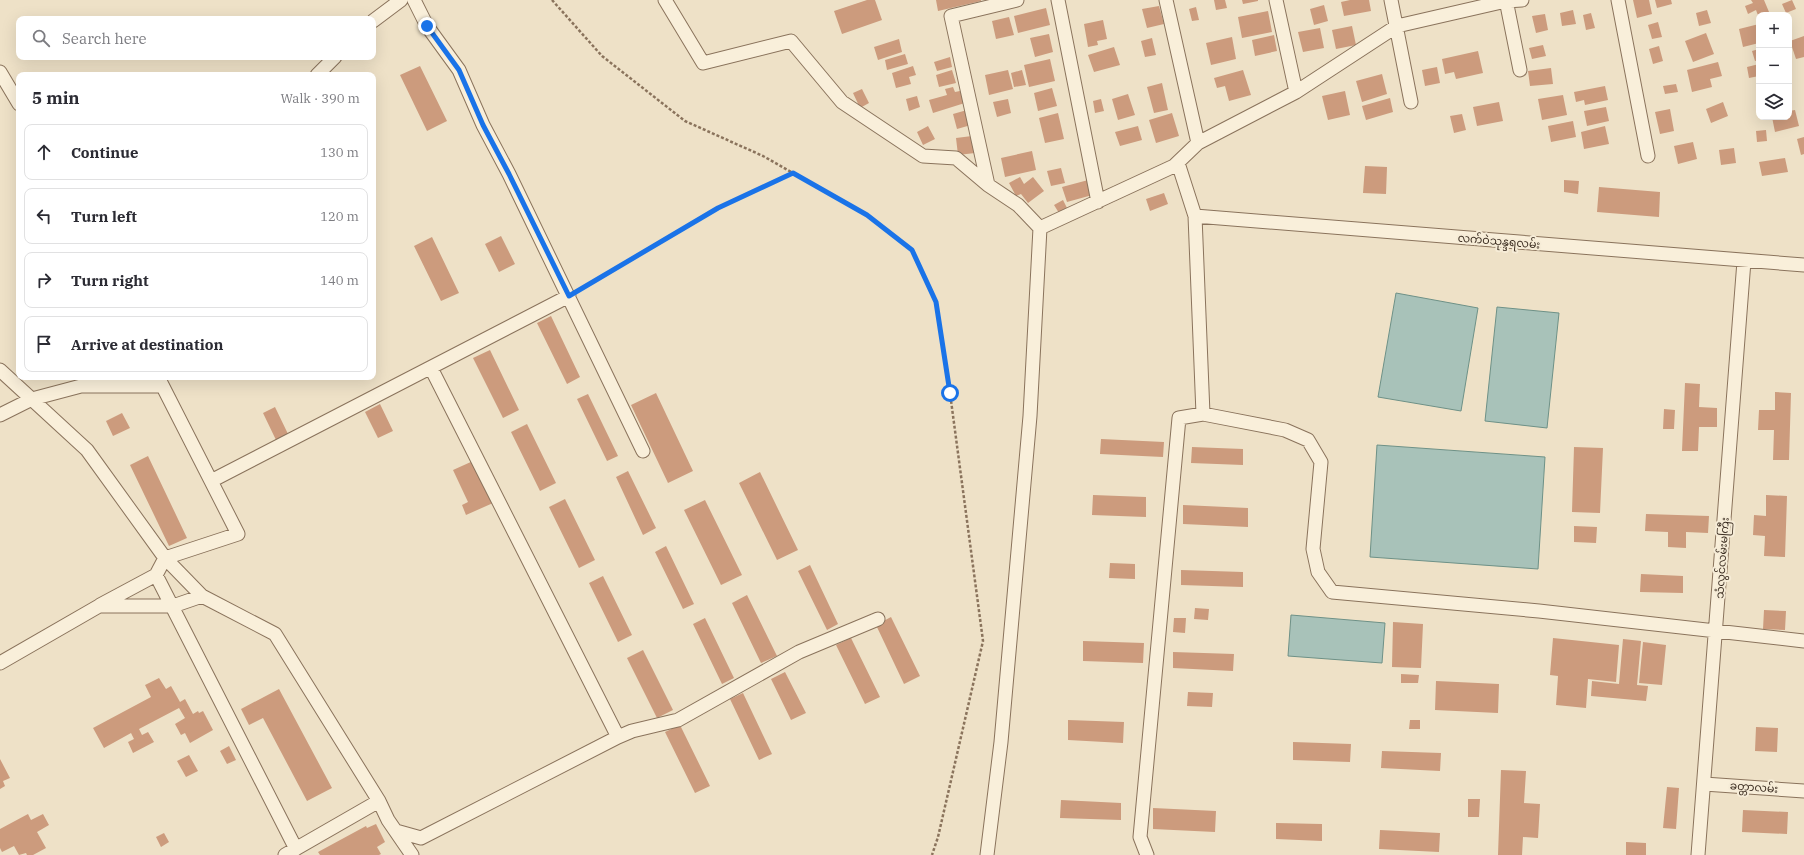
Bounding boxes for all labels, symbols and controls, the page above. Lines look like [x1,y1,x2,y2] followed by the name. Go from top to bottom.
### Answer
[1756,12,1792,120] map controls
[1756,12,1792,48] button: +
[16,16,376,60] search box
[418,17,436,35] route end
[30,27,52,49] icon: search
[62,29,147,48] text: Search here
[1756,48,1792,84] button: −
[1756,84,1792,120] button: layers
[32,87,80,109] text: 5 min
[281,90,360,107] text: Walk · 390 m
[33,141,55,163] icon: ahead
[71,143,138,162] text: Continue
[320,144,359,161] text: 130 m
[33,205,55,227] icon: left
[71,207,137,226] text: Turn left
[320,208,359,225] text: 120 m
[1457,230,1541,254] street label: လက်ဝဲသုန္ဒရလမ်း
[33,269,55,291] icon: right
[71,271,149,290] text: Turn right
[320,272,359,289] text: 140 m
[33,333,55,355] icon: arrive
[71,335,223,354] text: Arrive at destination
[941,384,959,402] route start
[1712,517,1734,599] street label: သံလွင်လမ်းမကြီး
[1729,778,1779,798] street label: ခတ္တာလမ်း

